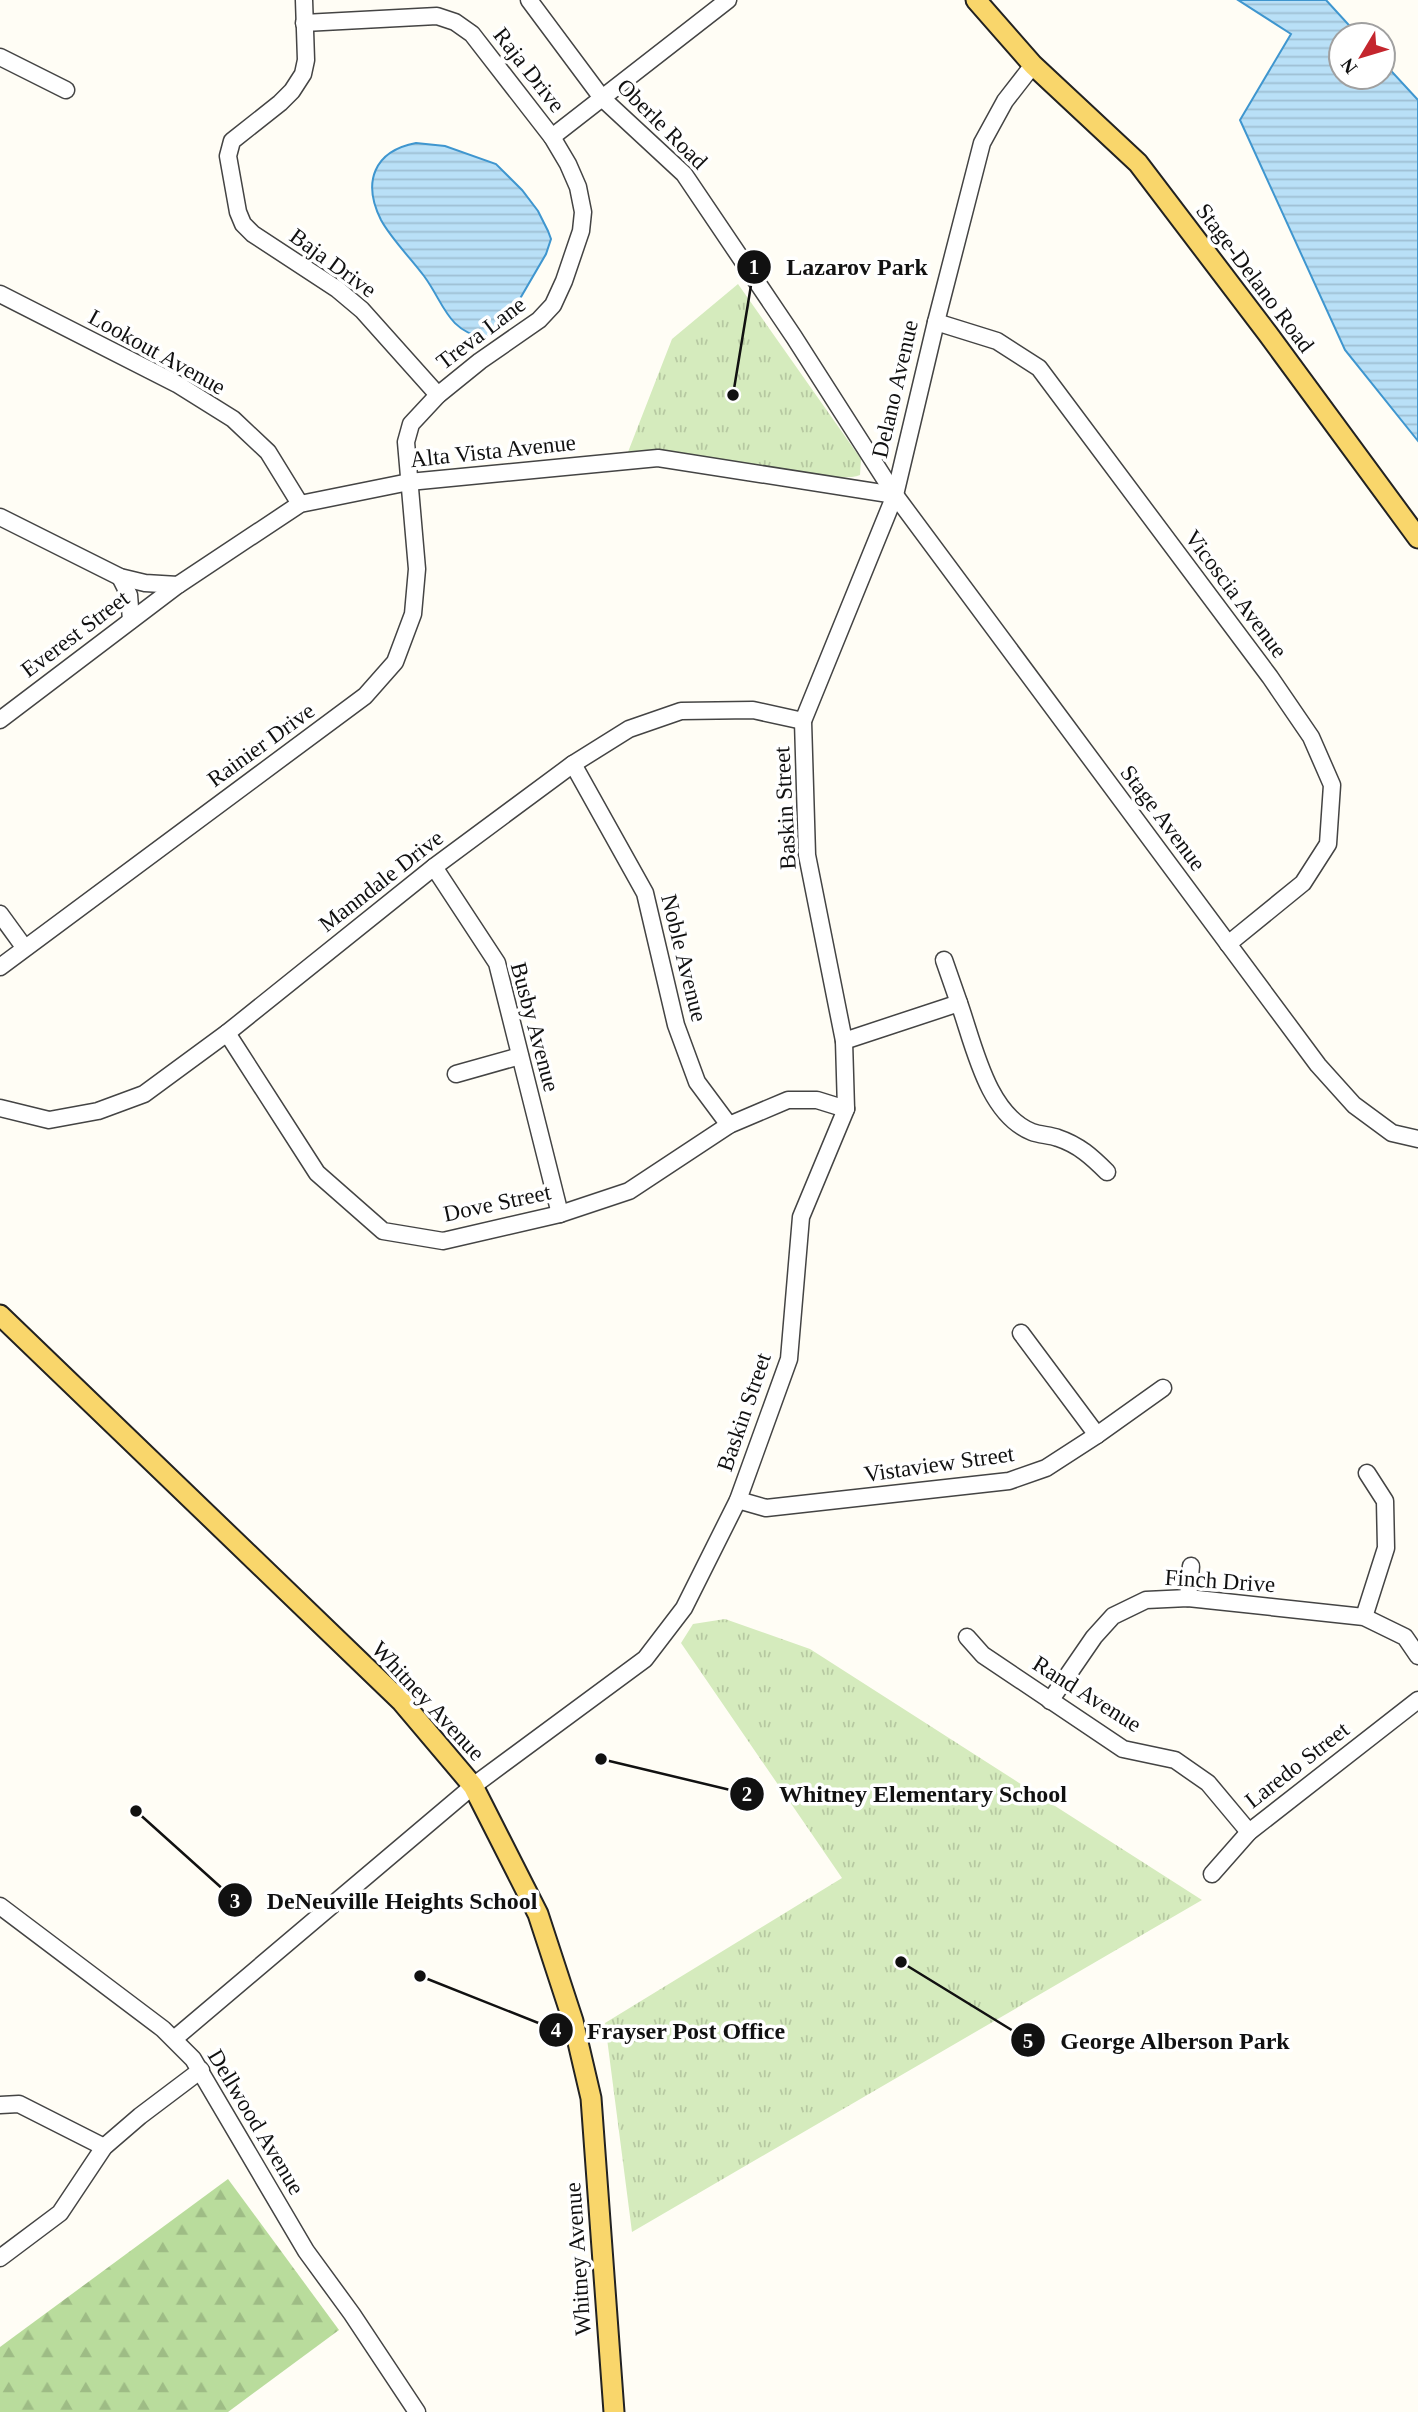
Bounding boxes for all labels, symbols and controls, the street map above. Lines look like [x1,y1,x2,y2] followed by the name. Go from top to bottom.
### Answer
[1327,21,1397,91] north arrow
[488,23,570,117] street label: Raja Drive
[1336,54,1361,78] text: N
[612,74,713,175] street label: Oberle Road
[1191,199,1319,358] street label: Stage-Delano Road
[285,223,381,303] street label: Baja Drive
[737,244,941,289] callout: Lazarov Park
[786,254,928,280] text: Lazarov Park
[749,255,759,279] text: 1
[432,292,530,374] street label: Treva Lane
[84,304,230,400] street label: Lookout Avenue
[867,318,923,460] street label: Delano Avenue
[409,430,577,472] street label: Alta Vista Avenue
[1180,525,1292,663] street label: Vicoscia Avenue
[16,585,134,683] street label: Everest Street
[203,698,319,792] street label: Rainier Drive
[769,745,801,870] street label: Baskin Street
[1115,760,1211,876] street label: Stage Avenue
[314,825,448,937] street label: Manndale Drive
[656,892,712,1024] street label: Noble Avenue
[506,959,564,1095] street label: Busby Avenue
[441,1179,554,1227] street label: Dove Street
[712,1349,776,1474] street label: Baskin Street
[862,1441,1016,1487] street label: Vistaview Street
[1164,1565,1276,1597] street label: Finch Drive
[367,1636,489,1766] street label: Whitney Avenue
[1028,1651,1146,1737] street label: Rand Avenue
[1240,1716,1354,1813] street label: Laredo Street
[730,1771,1081,1816] callout: Whitney Elementary School
[779,1781,1067,1807] text: Whitney Elementary School
[742,1782,752,1806] text: 2
[218,1878,551,1923] callout: DeNeuville Heights School
[267,1888,538,1914] text: DeNeuville Heights School
[230,1889,240,1913] text: 3
[538,2008,800,2053] callout: Frayser Post Office
[551,2018,562,2042] text: 4
[587,2018,785,2044] text: Frayser Post Office
[1010,2018,1304,2063] callout: George Alberson Park
[1060,2028,1290,2054] text: George Alberson Park
[1023,2029,1033,2053] text: 5
[203,2045,309,2199] street label: Dellwood Avenue
[560,2182,596,2336] street label: Whitney Avenue

